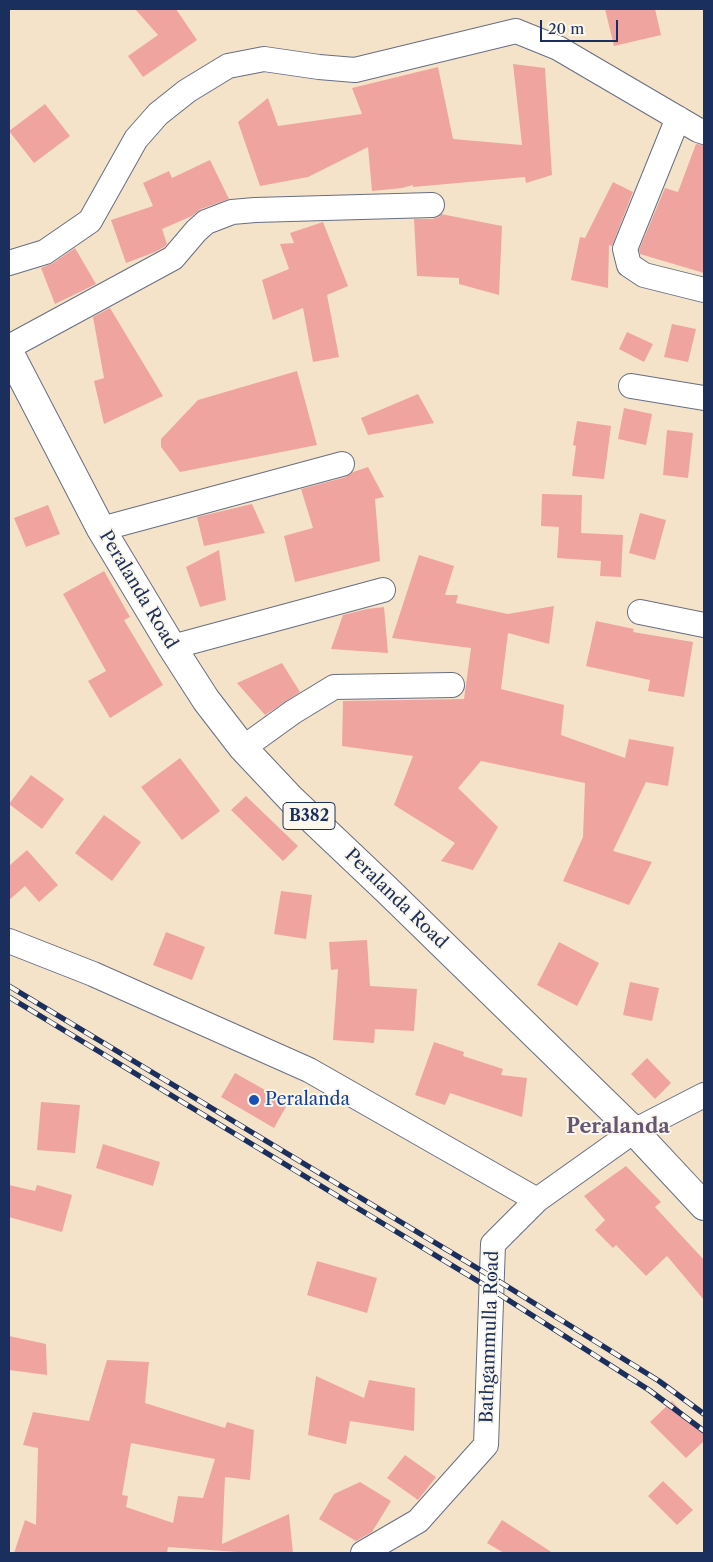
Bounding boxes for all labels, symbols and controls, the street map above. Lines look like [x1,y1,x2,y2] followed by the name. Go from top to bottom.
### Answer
[543,10,620,42] scale bar
[548,19,584,38] text: 20 m
[94,527,182,653] street label: Peralanda Road
[283,802,335,829] road number: B382
[340,845,452,953] street label: Peralanda Road
[265,1089,350,1111] place label: Peralanda
[247,1093,261,1107] marker: Peralanda
[566,1115,670,1139] district label: Peralanda
[476,1250,504,1424] street label: Bathgammulla Road

